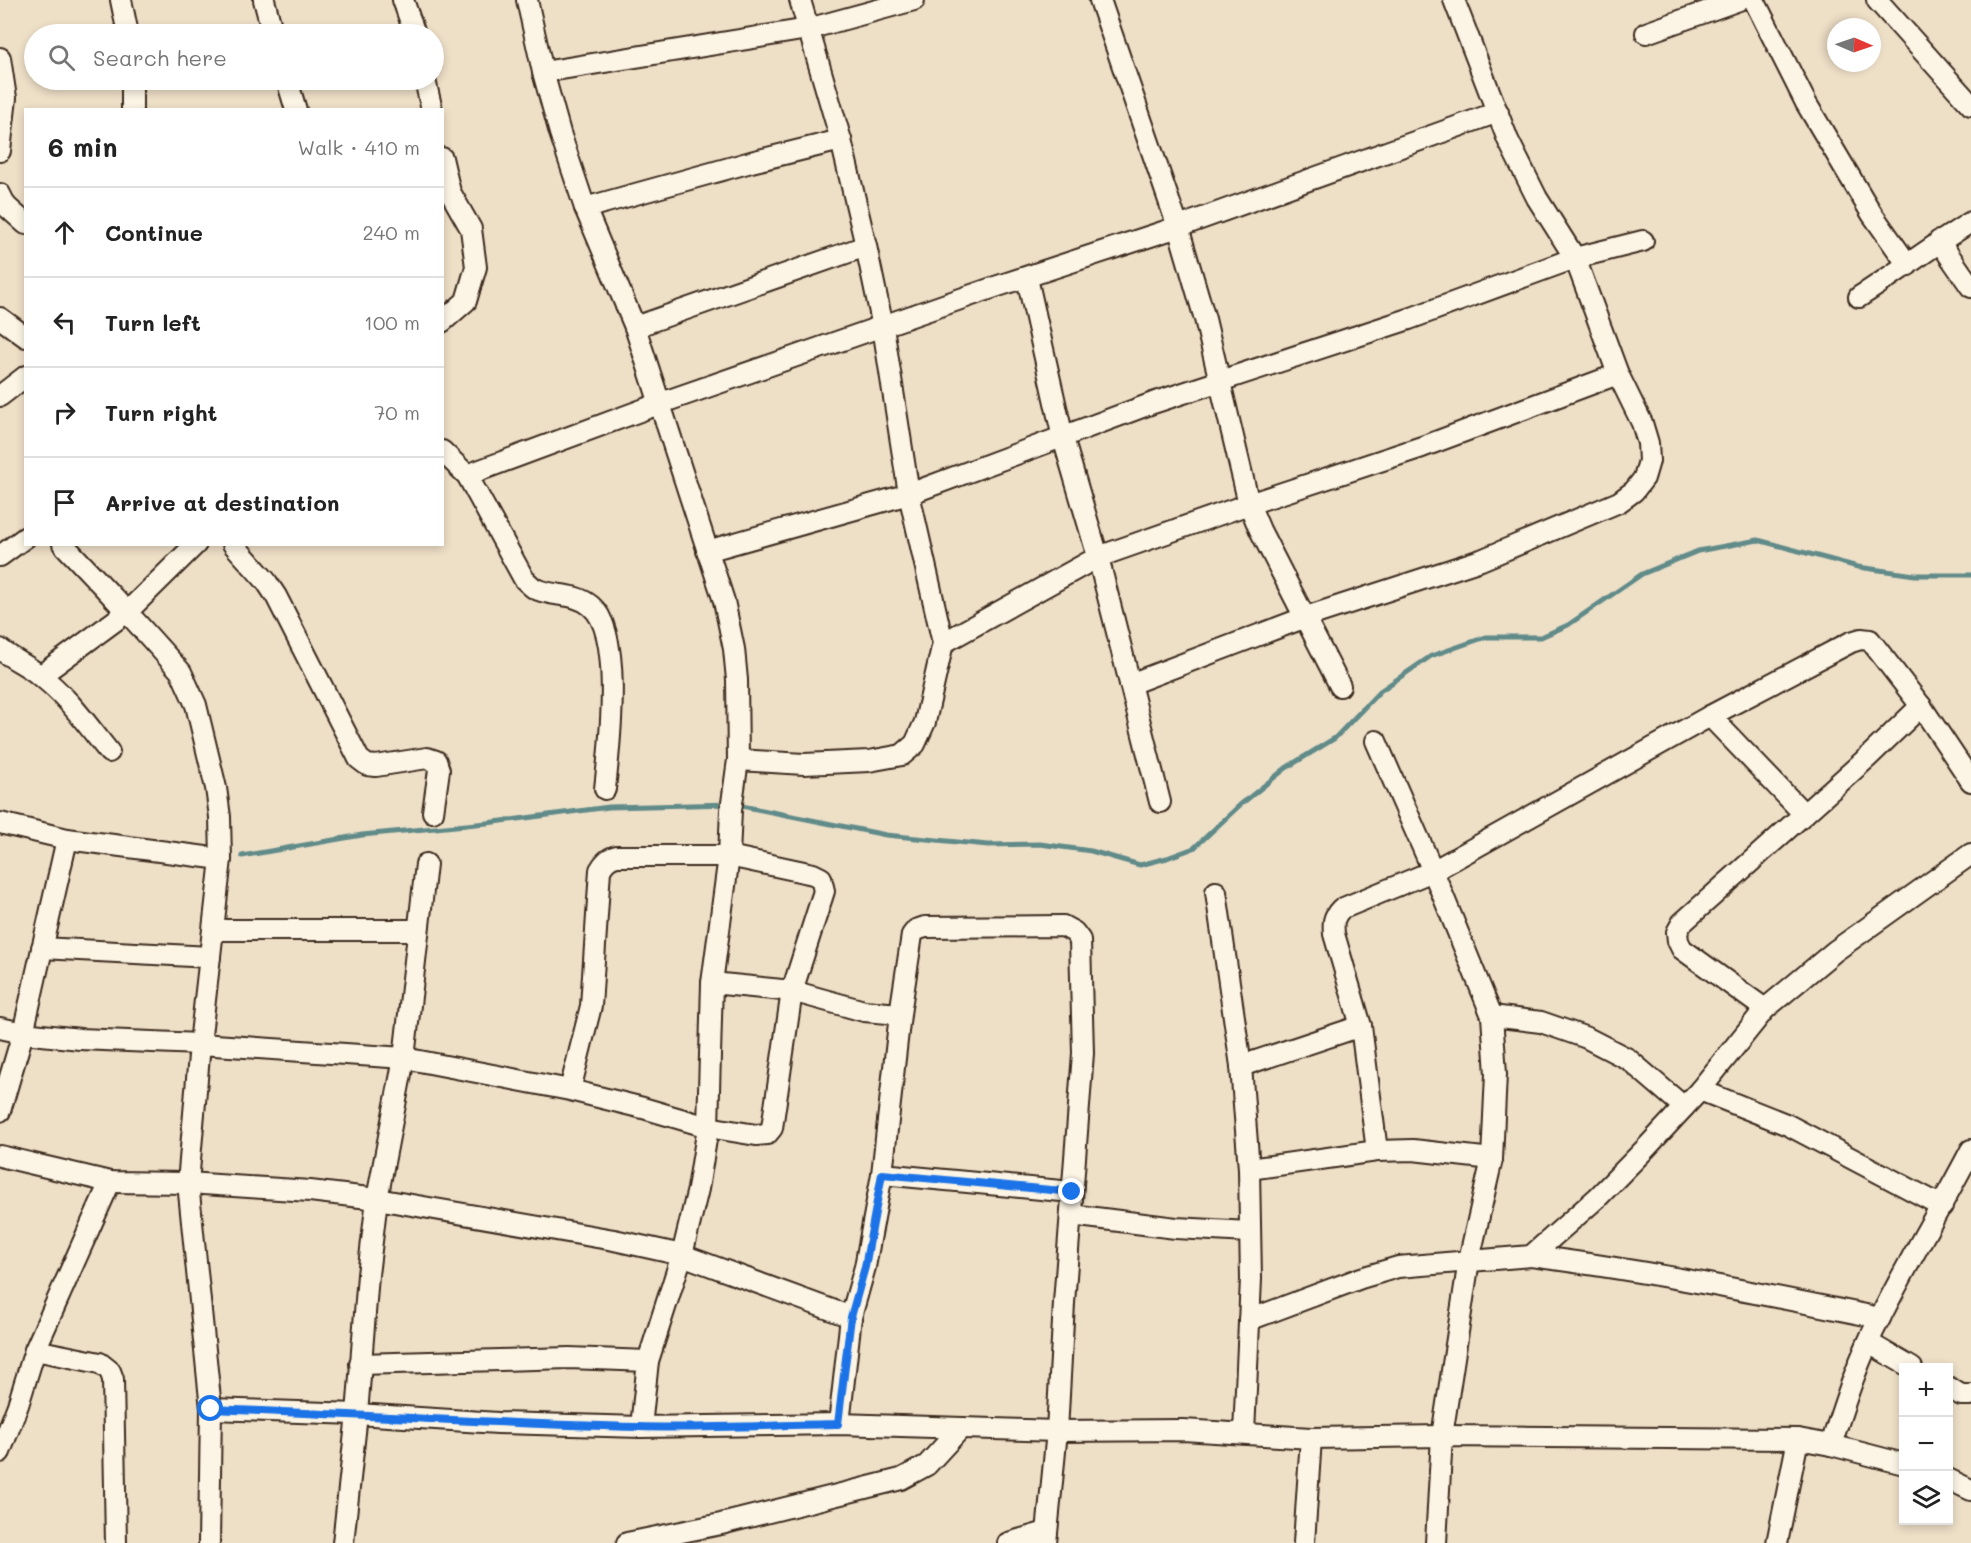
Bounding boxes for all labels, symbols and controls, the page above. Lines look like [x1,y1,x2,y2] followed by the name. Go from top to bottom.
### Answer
[1827,18,1881,72] north arrow
[24,24,444,90] search box
[45,41,78,74] icon: search
[93,43,227,72] text: Search here
[48,130,117,164] text: 6 min
[297,134,420,160] text: Walk · 410 m
[48,216,81,249] icon: ahead
[105,218,203,247] text: Continue
[362,219,420,245] text: 240 m
[48,306,81,339] icon: left
[105,308,201,337] text: Turn left
[364,309,420,335] text: 100 m
[48,396,81,429] icon: right
[105,398,217,427] text: Turn right
[374,399,420,425] text: 70 m
[48,486,81,519] icon: arrive
[105,488,340,517] text: Arrive at destination
[1058,1178,1084,1204] route end
[1899,1363,1953,1525] map controls
[1899,1363,1953,1417] button: +
[197,1395,223,1421] route start
[1899,1417,1953,1471] button: −
[1899,1471,1953,1525] button: layers

